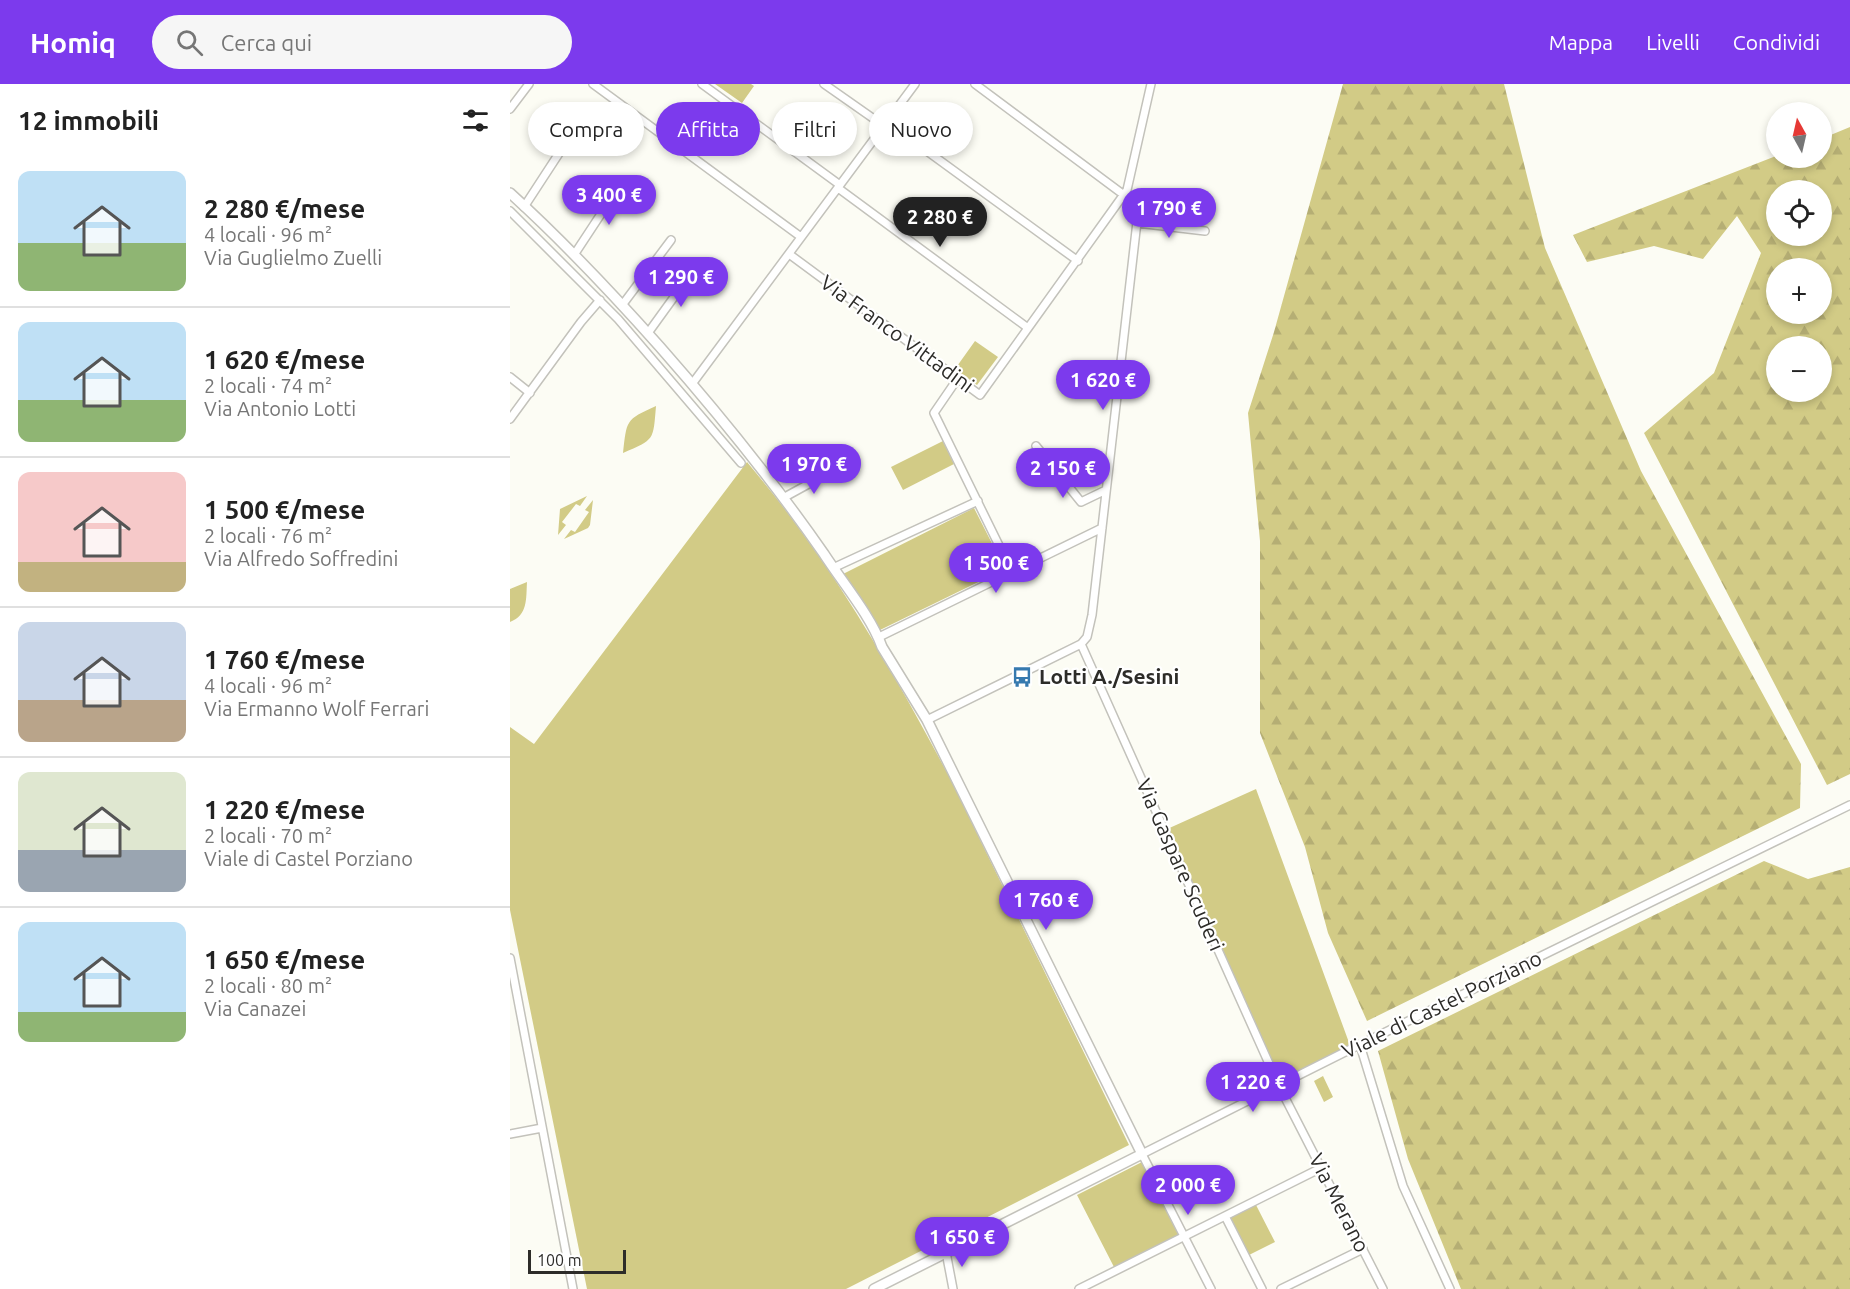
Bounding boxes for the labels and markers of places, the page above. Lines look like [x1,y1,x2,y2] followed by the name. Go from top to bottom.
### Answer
[554,175,664,226] pin: 3 400 €
[1114,188,1224,239] pin: 1 790 €
[885,197,995,248] pin: 2 280 €
[626,257,736,308] pin: 1 290 €
[1048,360,1158,411] pin: 1 620 €
[759,444,869,495] pin: 1 970 €
[1008,448,1118,499] pin: 2 150 €
[941,543,1051,594] pin: 1 500 €
[1039,664,1179,688] place label: Lotti A./Sesini
[1010,665,1034,689] bus stop icon: Lotti A./Sesini
[991,880,1101,931] pin: 1 760 €
[1198,1062,1308,1113] pin: 1 220 €
[1133,1165,1243,1216] pin: 2 000 €
[907,1217,1017,1268] pin: 1 650 €

